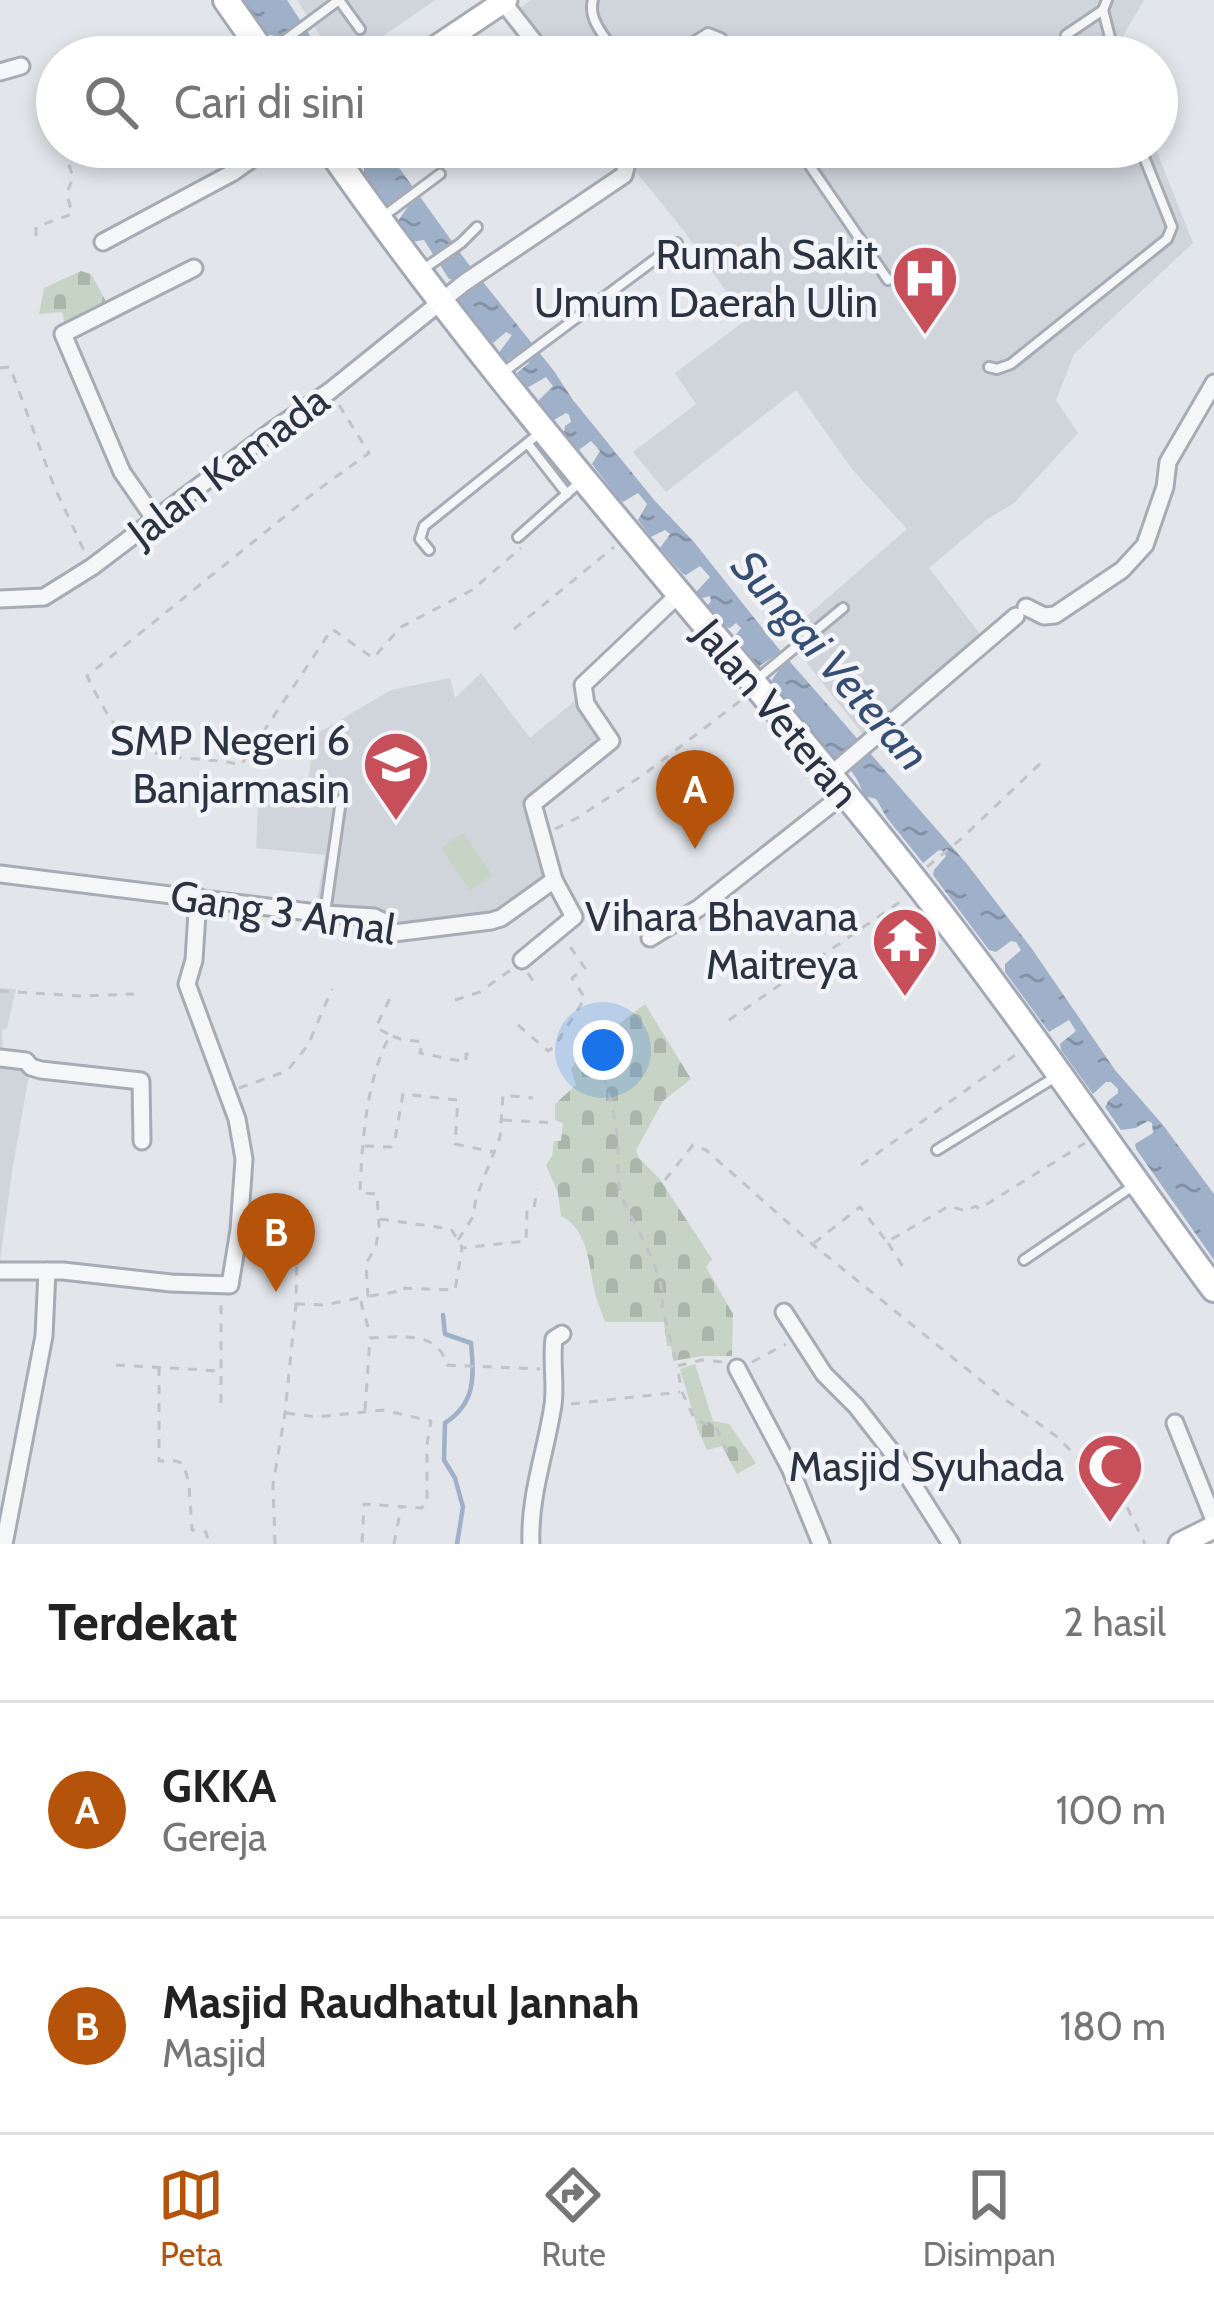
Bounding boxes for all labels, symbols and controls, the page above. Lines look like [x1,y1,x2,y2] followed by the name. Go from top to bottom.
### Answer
[36,36,1178,168] search box
[78,69,144,135] icon: search
[174,75,365,129] text: Cari di sini
[534,228,878,328] place label: Rumah Sakit Umum Daerah Ulin
[890,243,960,337] hospital icon: Rumah Sakit Umum Daerah Ulin
[117,374,339,559] street label: Jalan Kamada
[721,539,941,781] water label: Sungai Veteran
[682,607,871,818] street label: Jalan Veteran
[110,714,350,814] place label: SMP Negeri 6 Banjarmasin
[361,729,431,823] school or university icon: SMP Negeri 6 Banjarmasin
[656,750,734,849] pin: A
[167,869,399,955] street label: Gang 3 Amal
[585,890,858,990] place label: Vihara Bhavana Maitreya
[870,905,940,999] temple icon: Vihara Bhavana Maitreya
[573,1020,633,1080] your location
[237,1193,315,1292] pin: B
[1075,1431,1145,1525] mosque icon: Masjid Syuhada
[789,1440,1064,1492] place label: Masjid Syuhada
[48,1591,238,1653] text: Terdekat
[1063,1598,1166,1646] text: 2 hasil
[162,1759,276,1813] text: GKKA
[75,1786,99,1834] text: A
[1056,1786,1166,1834] text: 100 m
[162,1813,267,1861] text: Gereja
[162,1975,639,2029] text: Masjid Raudhatul Jannah
[75,2002,99,2050] text: B
[1059,2002,1166,2050] text: 180 m
[162,2029,266,2077] text: Masjid
[158,2162,224,2274] tab: Peta
[540,2162,606,2274] tab: Rute
[923,2162,1056,2274] tab: Disimpan

